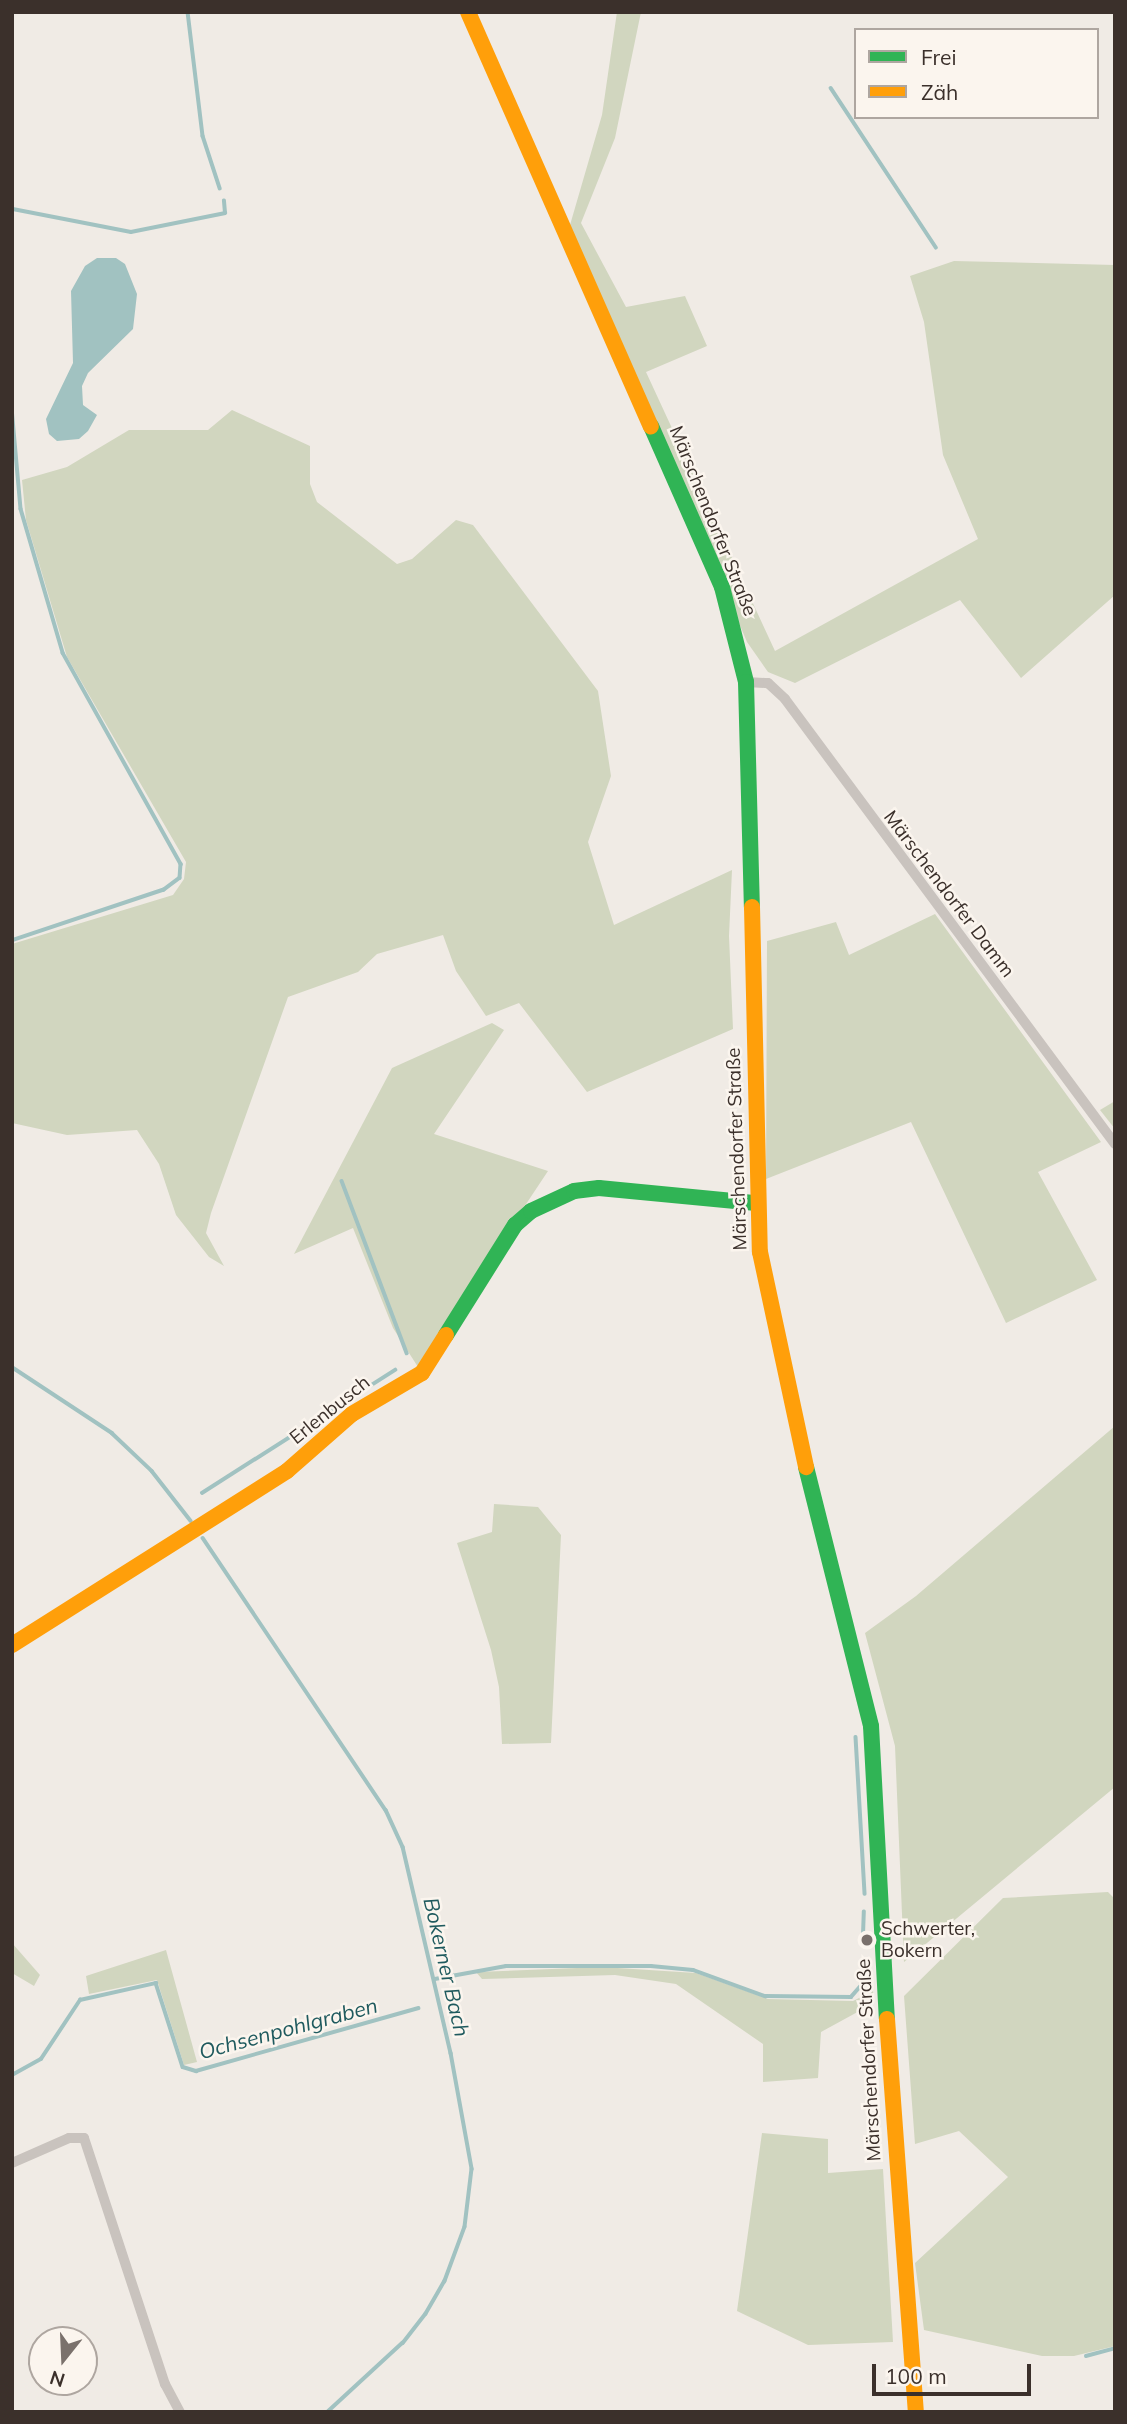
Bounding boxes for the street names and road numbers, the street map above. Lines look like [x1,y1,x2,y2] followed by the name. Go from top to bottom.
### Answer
[664,423,762,619] street label: Märschendorfer Straße
[879,806,1019,982] street label: Märschendorfer Damm
[722,1047,752,1251] street label: Märschendorfer Straße
[285,1371,375,1449] street label: Erlenbusch
[852,1958,886,2162] street label: Märschendorfer Straße

